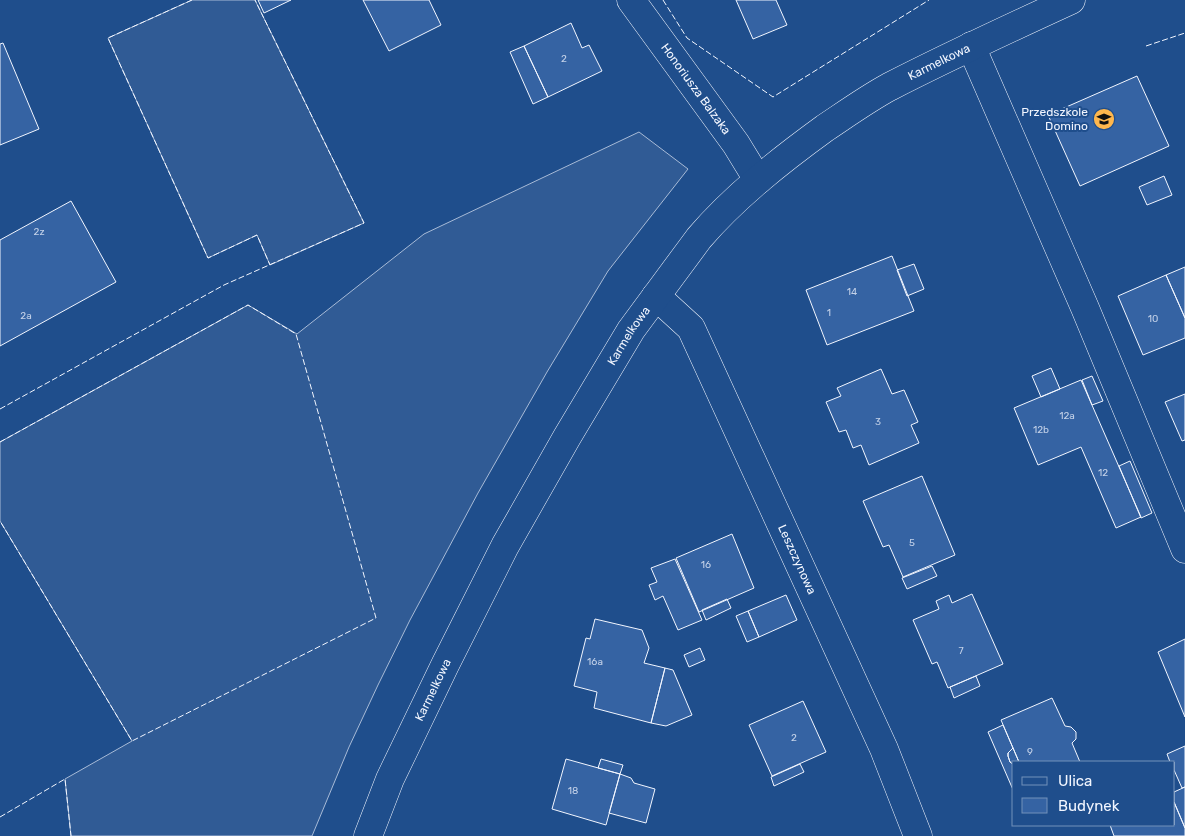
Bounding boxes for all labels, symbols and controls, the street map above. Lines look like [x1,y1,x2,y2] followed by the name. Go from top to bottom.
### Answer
[658,41,734,137] street label: Honoriusza Balzaka
[906,41,972,83] street label: Karmelkowa
[561,53,567,65] house number: 2
[1021,105,1088,133] place label: Przedszkole Domino
[1092,107,1116,131] school or university icon: Przedszkole Domino
[34,226,44,238] house number: 2z
[847,286,857,298] house number: 14
[605,304,653,368] street label: Karmelkowa
[827,307,831,319] house number: 1
[20,310,32,322] house number: 2a
[1148,313,1158,325] house number: 10
[1059,410,1075,422] house number: 12a
[875,416,881,428] house number: 3
[1033,424,1049,436] house number: 12b
[1098,467,1108,479] house number: 12
[775,522,819,596] street label: Leszczynowa
[909,537,915,549] house number: 5
[701,559,711,571] house number: 16
[958,645,964,657] house number: 7
[412,656,454,723] street label: Karmelkowa
[587,656,603,668] house number: 16a
[791,732,797,744] house number: 2
[1027,746,1033,758] house number: 9
[1012,761,1175,826] legend
[1058,772,1092,790] text: Ulica
[568,785,578,797] house number: 18
[1058,797,1120,815] text: Budynek

